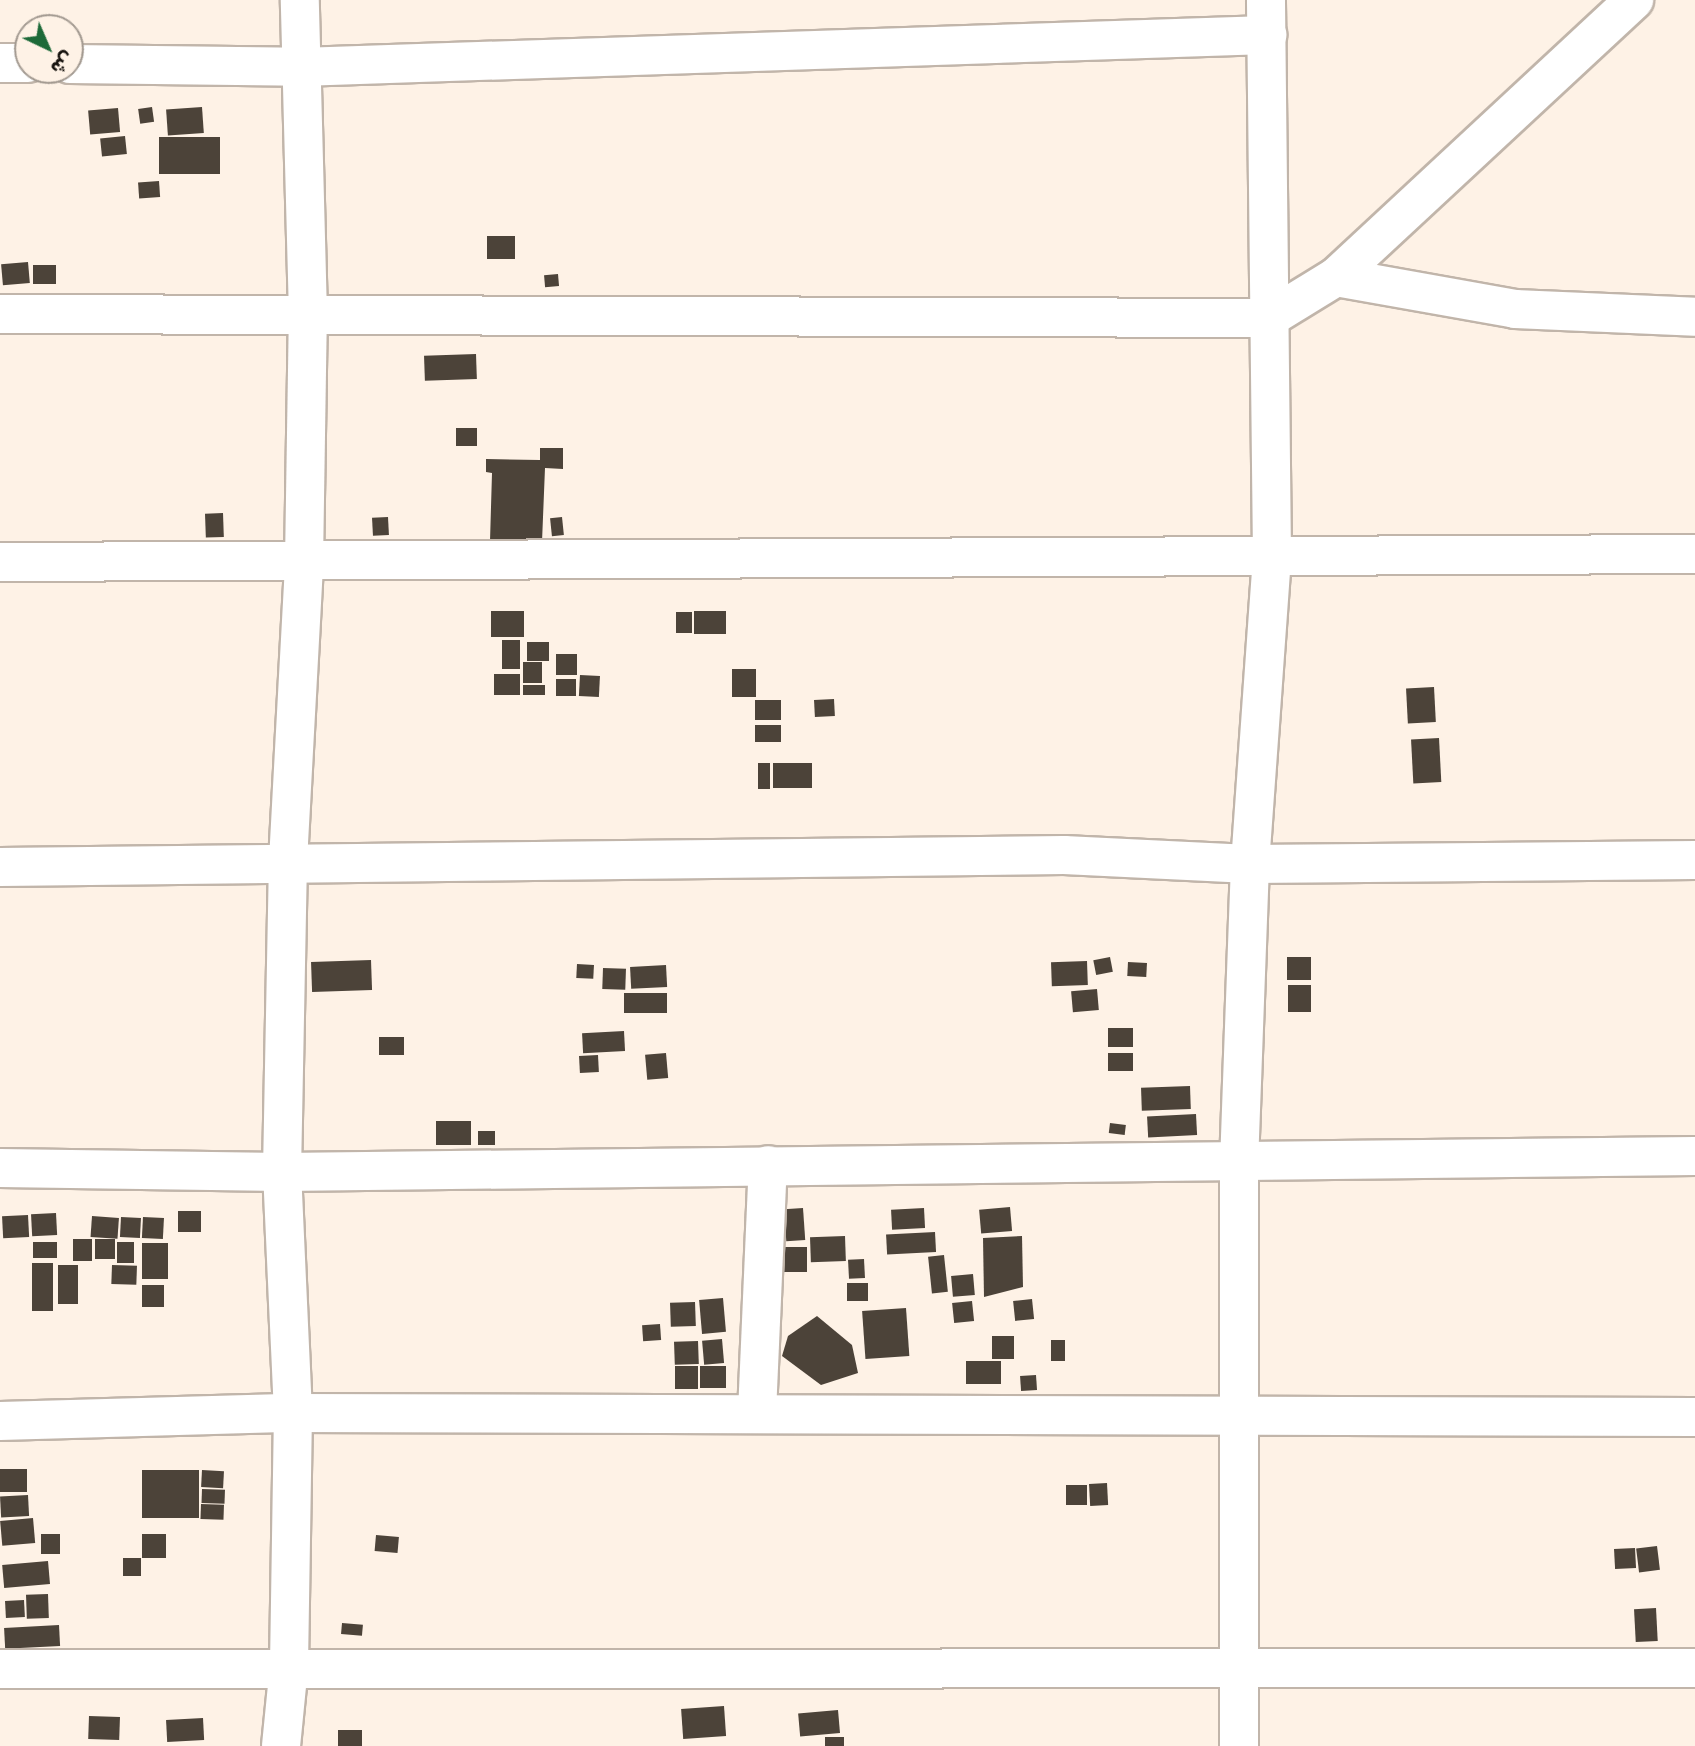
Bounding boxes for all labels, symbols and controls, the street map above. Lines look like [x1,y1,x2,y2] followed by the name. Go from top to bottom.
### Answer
[14,14,84,84] north arrow
[46,46,79,80] text: ش

